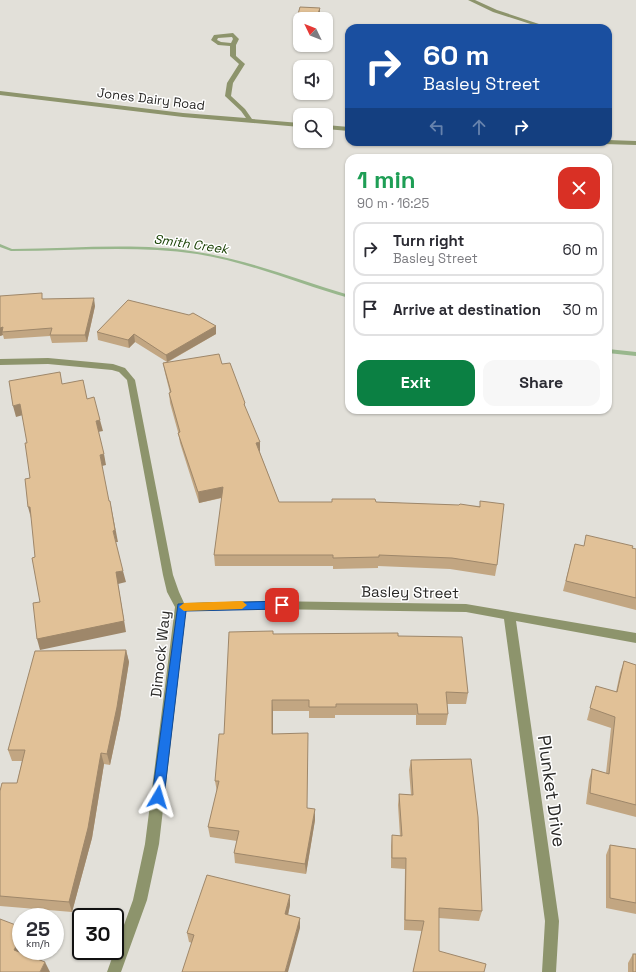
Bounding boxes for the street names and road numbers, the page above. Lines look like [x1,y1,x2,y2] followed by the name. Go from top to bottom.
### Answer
[96,84,206,114] street label: Jones Dairy Road
[361,582,459,602] street label: Basley Street
[146,610,174,698] street label: Dimock Way
[533,734,571,848] street label: Plunket Drive

